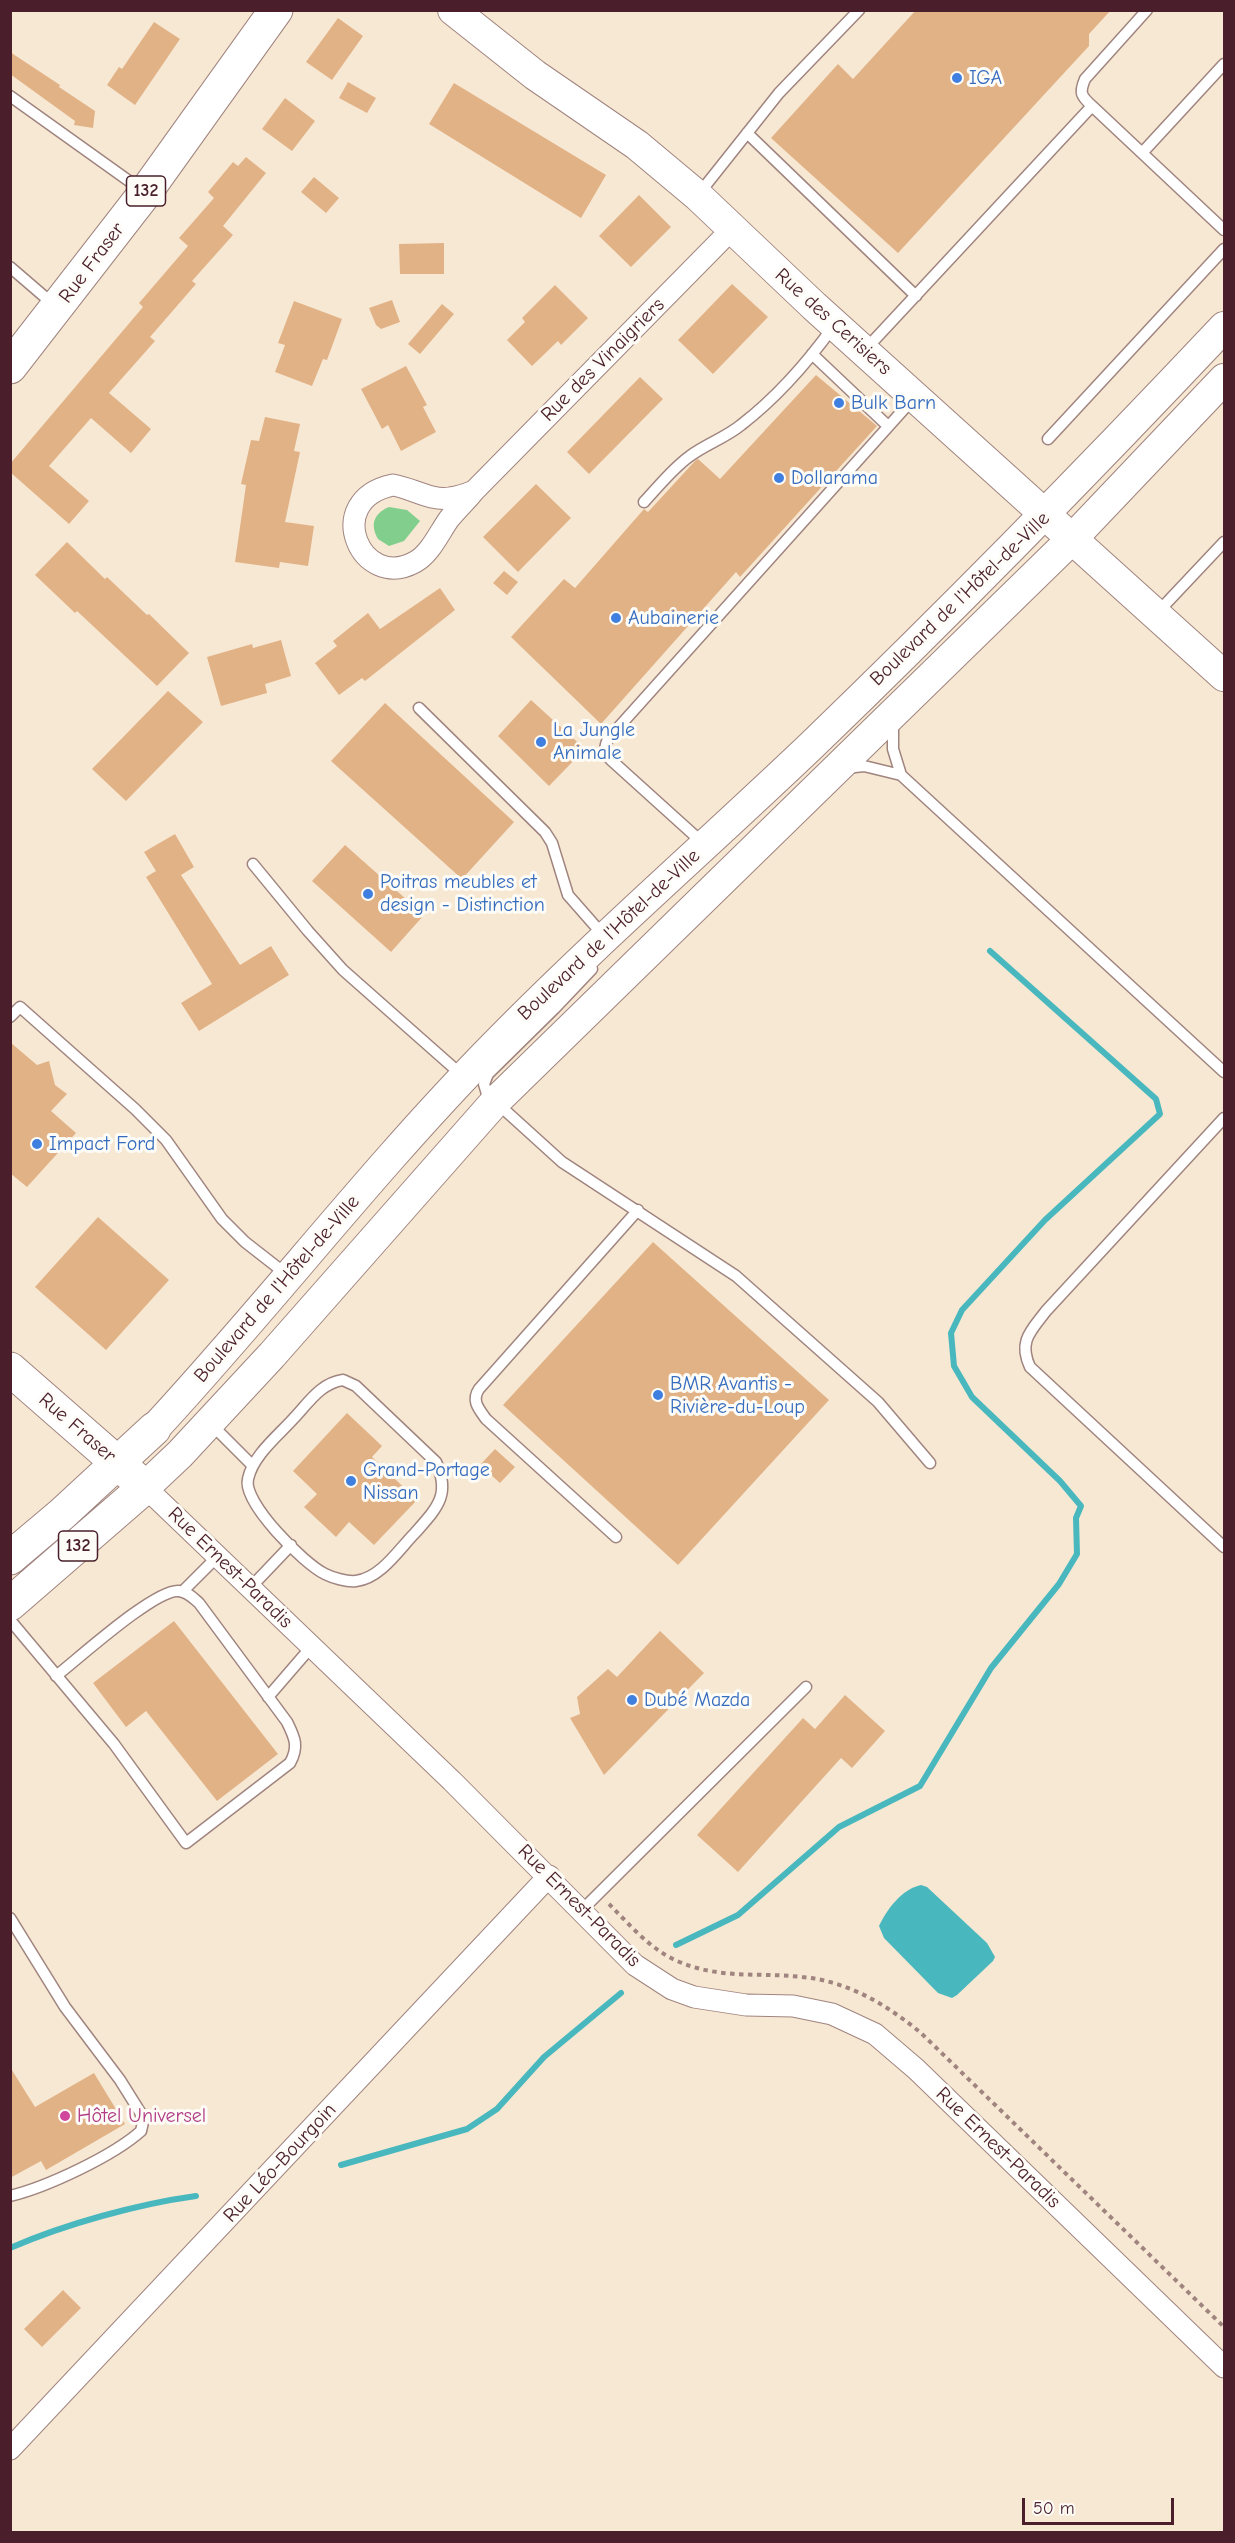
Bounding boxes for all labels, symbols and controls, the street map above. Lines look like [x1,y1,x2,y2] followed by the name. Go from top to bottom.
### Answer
[969,66,1002,90] place label: IGA
[950,71,964,85] marker: IGA
[126,176,166,206] road number: 132
[54,218,130,308] street label: Rue Fraser
[770,263,896,381] street label: Rue des Cerisiers
[536,293,670,427] street label: Rue des Vinaigriers
[851,391,936,415] place label: Bulk Barn
[832,396,846,410] marker: Bulk Barn
[791,466,878,490] place label: Dollarama
[772,471,786,485] marker: Dollarama
[865,507,1055,691] street label: Boulevard de l'Hôtel-de-Ville
[628,606,719,630] place label: Aubainerie
[609,611,623,625] marker: Aubainerie
[553,718,635,765] place label: La Jungle Animale
[534,735,548,749] marker: La Jungle Animale
[513,844,705,1026] street label: Boulevard de l'Hôtel-de-Ville
[380,870,545,917] place label: Poitras meubles et design - Distinction
[361,887,375,901] marker: Poitras meubles et design - Distinction
[49,1132,155,1156] place label: Impact Ford
[30,1137,44,1151] marker: Impact Ford
[189,1190,365,1388] street label: Boulevard de l'Hôtel-de-Ville
[670,1372,805,1419] place label: BMR Avantis - Rivière-du-Loup
[33,1388,121,1468] street label: Rue Fraser
[651,1388,665,1402] marker: BMR Avantis - Rivière-du-Loup
[363,1458,490,1505] place label: Grand-Portage Nissan
[344,1474,358,1488] marker: Grand-Portage Nissan
[163,1502,297,1634] street label: Rue Ernest-Paradis
[58,1531,98,1561] road number: 132
[644,1688,750,1712] place label: Dubé Mazda
[625,1693,639,1707] marker: Dubé Mazda
[513,1840,645,1972] street label: Rue Ernest-Paradis
[931,2082,1065,2214] street label: Rue Ernest-Paradis
[219,2098,341,2228] street label: Rue Léo-Bourgoin
[77,2104,206,2128] place label: Hôtel Universel
[58,2109,72,2123] marker: Hôtel Universel
[1025,2486,1176,2524] scale bar
[1033,2498,1075,2519] text: 50 m

